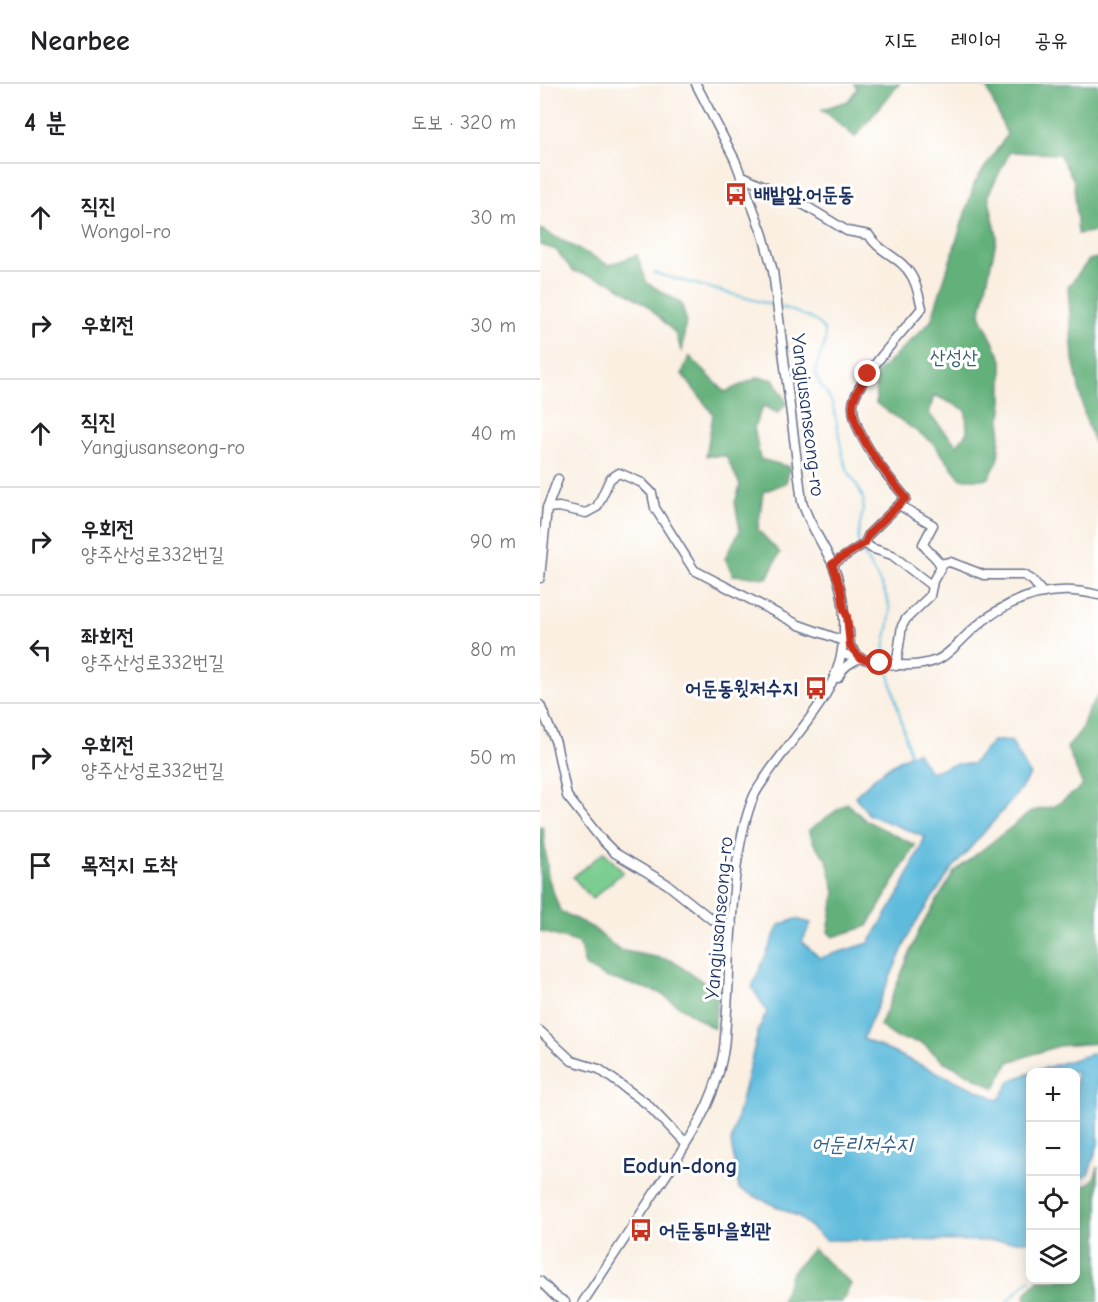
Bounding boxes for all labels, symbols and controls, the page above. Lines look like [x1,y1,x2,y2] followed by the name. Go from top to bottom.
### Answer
[30,25,130,57] text: Nearbee
[884,28,918,52] text: 지도
[951,28,1001,52] text: 레이어
[1034,28,1068,52] text: 공유
[24,108,66,138] text: 4 분
[411,111,516,134] text: 도보 · 320 m
[723,181,749,207] bus stop icon: 배밭앞.어둔동
[754,183,854,206] place label: 배밭앞.어둔동
[81,193,116,219] text: 직진
[24,201,57,234] icon: ahead
[470,206,516,229] text: 30 m
[81,220,171,243] text: Wongol-ro
[24,309,57,342] icon: right
[81,312,134,338] text: 우회전
[470,314,516,337] text: 30 m
[787,332,829,498] street label: Yangjusanseong-ro
[930,346,978,369] park label: 산성산
[854,360,880,386] route end
[81,409,116,435] text: 직진
[24,417,57,450] icon: ahead
[471,422,516,445] text: 40 m
[81,436,245,459] text: Yangjusanseong-ro
[81,516,134,542] text: 우회전
[24,525,57,558] icon: right
[470,530,516,553] text: 90 m
[81,543,224,566] text: 양주산성로332번길
[81,624,134,650] text: 좌회전
[24,633,57,666] icon: left
[470,638,516,661] text: 80 m
[866,649,892,675] route start
[81,651,224,674] text: 양주산성로332번길
[803,675,829,701] bus stop icon: 어둔동윗저수지
[685,677,798,700] place label: 어둔동윗저수지
[81,732,134,758] text: 우회전
[24,741,57,774] icon: right
[470,746,516,769] text: 50 m
[81,759,224,782] text: 양주산성로332번길
[700,835,738,1001] street label: Yangjusanseong-ro
[24,849,57,882] icon: arrive
[81,852,177,878] text: 목적지 도착
[1026,1068,1080,1284] map controls
[1026,1068,1080,1122] button: +
[1026,1122,1080,1176] button: −
[811,1132,915,1156] water label: 어둔리저수지
[622,1153,738,1179] district label: Eodun-dong
[1026,1176,1080,1230] button: locate
[628,1217,654,1243] bus stop icon: 어둔동마을회관
[659,1219,772,1242] place label: 어둔동마을회관
[1026,1230,1080,1284] button: layers

